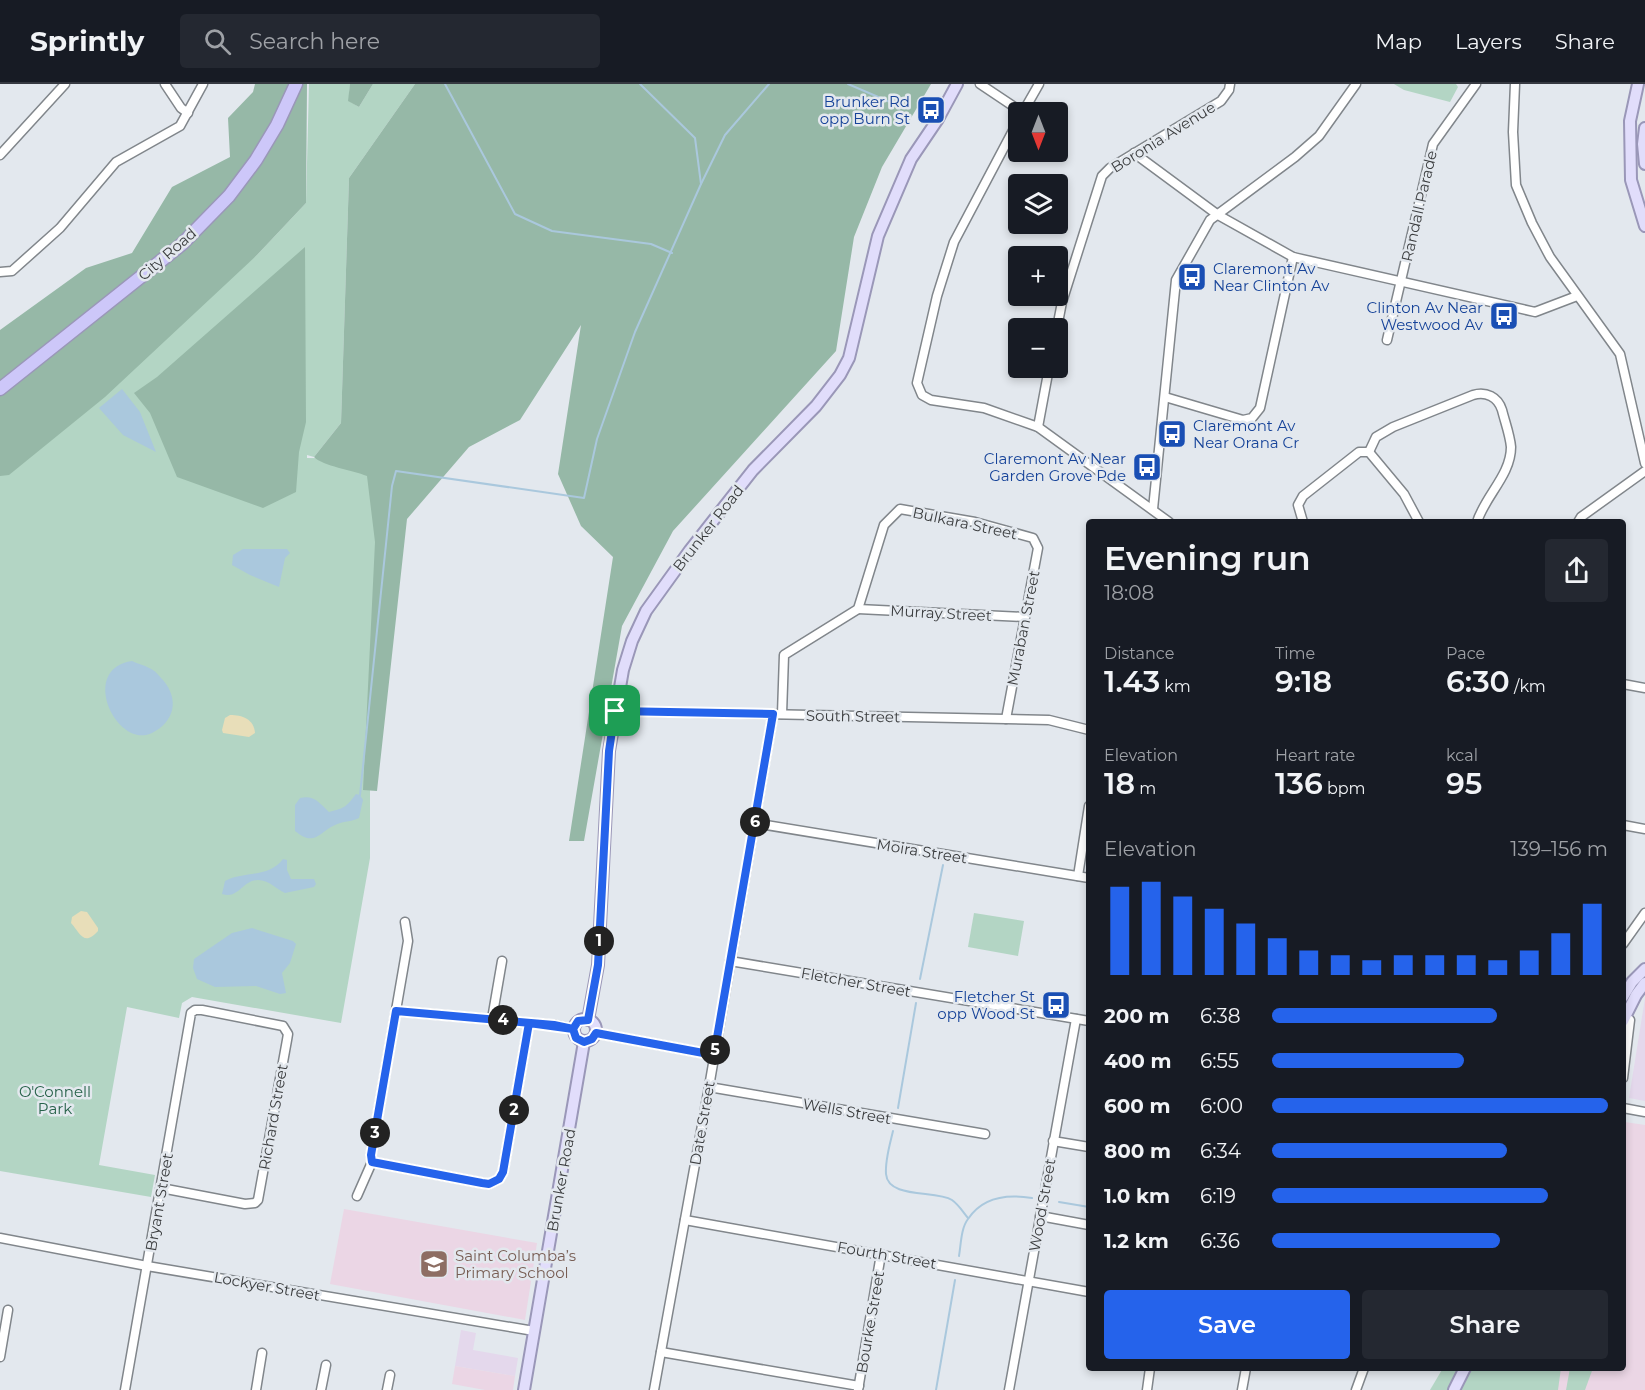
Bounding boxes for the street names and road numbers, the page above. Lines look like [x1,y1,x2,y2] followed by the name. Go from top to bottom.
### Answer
[1107,97,1219,177] street label: Boronia Avenue
[1397,148,1441,264] street label: Randall Parade
[134,223,200,285] street label: City Road
[668,481,748,575] street label: Brunker Road
[911,503,1019,543] street label: Bulkara Street
[1003,569,1043,687] street label: Muraban Street
[890,601,992,625] street label: Murray Street
[806,706,900,726] street label: South Street
[875,834,969,868] street label: Moira Street
[800,963,912,1001] street label: Fletcher Street
[254,1062,292,1172] street label: Richard Street
[685,1079,719,1167] street label: Date Street
[801,1094,893,1128] street label: Wells Street
[543,1127,579,1233] street label: Brunker Road
[141,1151,177,1253] street label: Bryant Street
[1024,1157,1060,1253] street label: Wood Street
[836,1237,938,1273] street label: Fourth Street
[213,1267,321,1305] street label: Lockyer Street
[852,1269,888,1375] street label: Bourke Street

